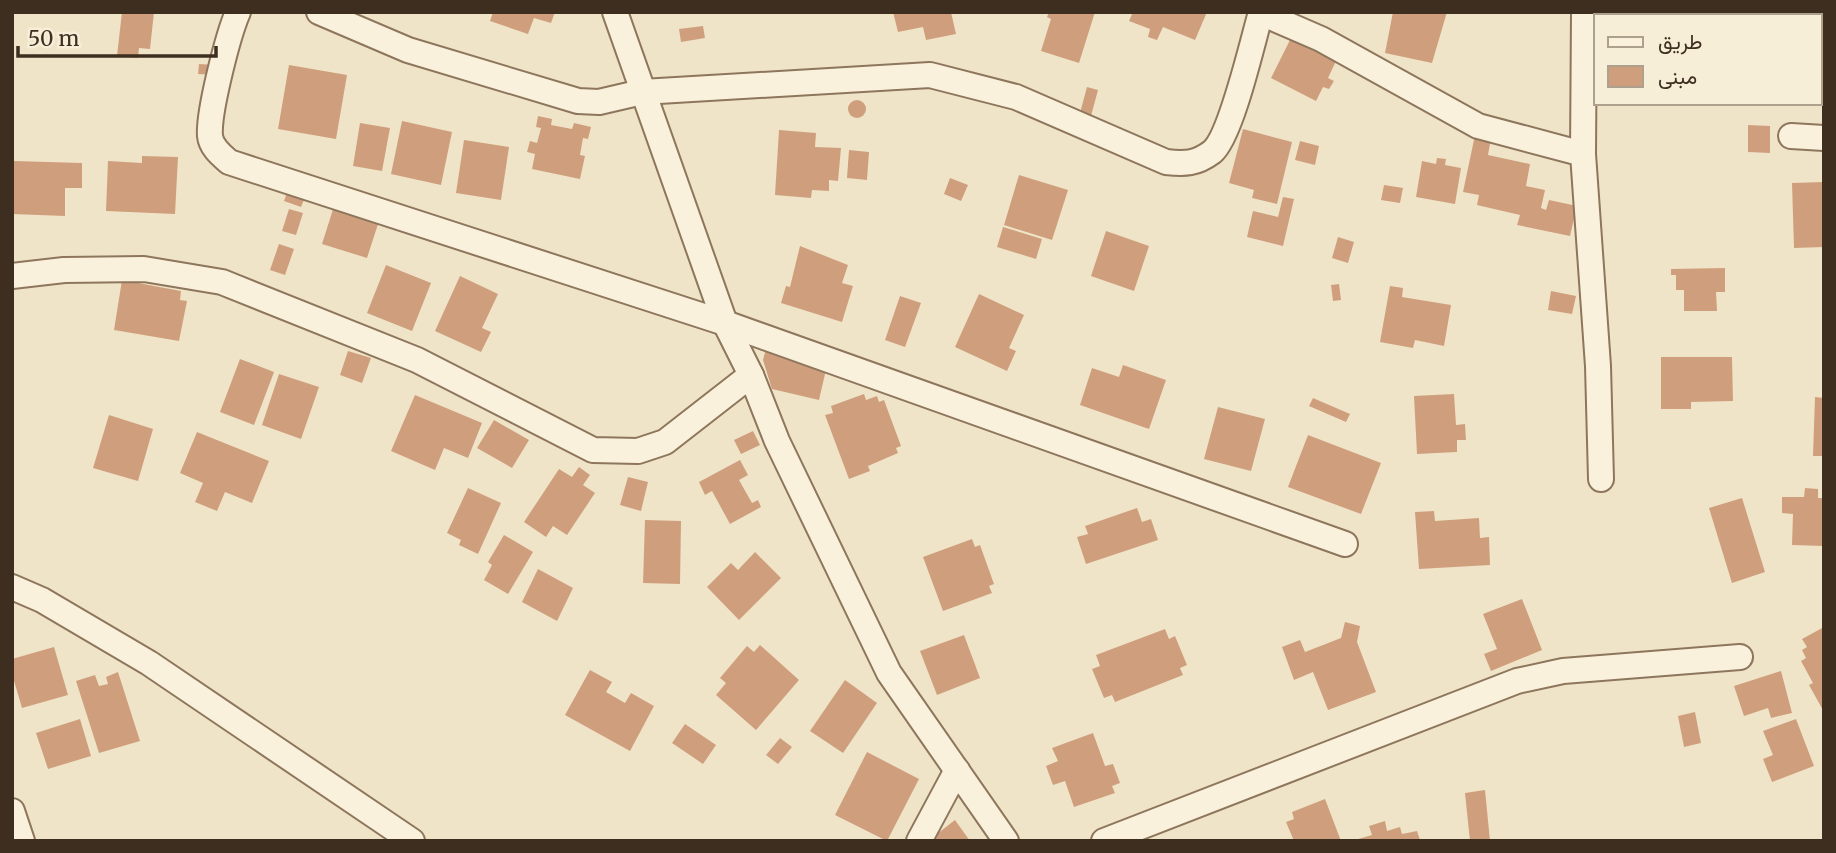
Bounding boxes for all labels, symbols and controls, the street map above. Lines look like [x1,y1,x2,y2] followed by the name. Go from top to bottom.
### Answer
[18,14,215,58] scale bar
[1594,14,1822,105] legend
[28,25,79,52] text: 50 m
[1658,28,1703,55] text: طريق
[1658,63,1697,90] text: مبنى

